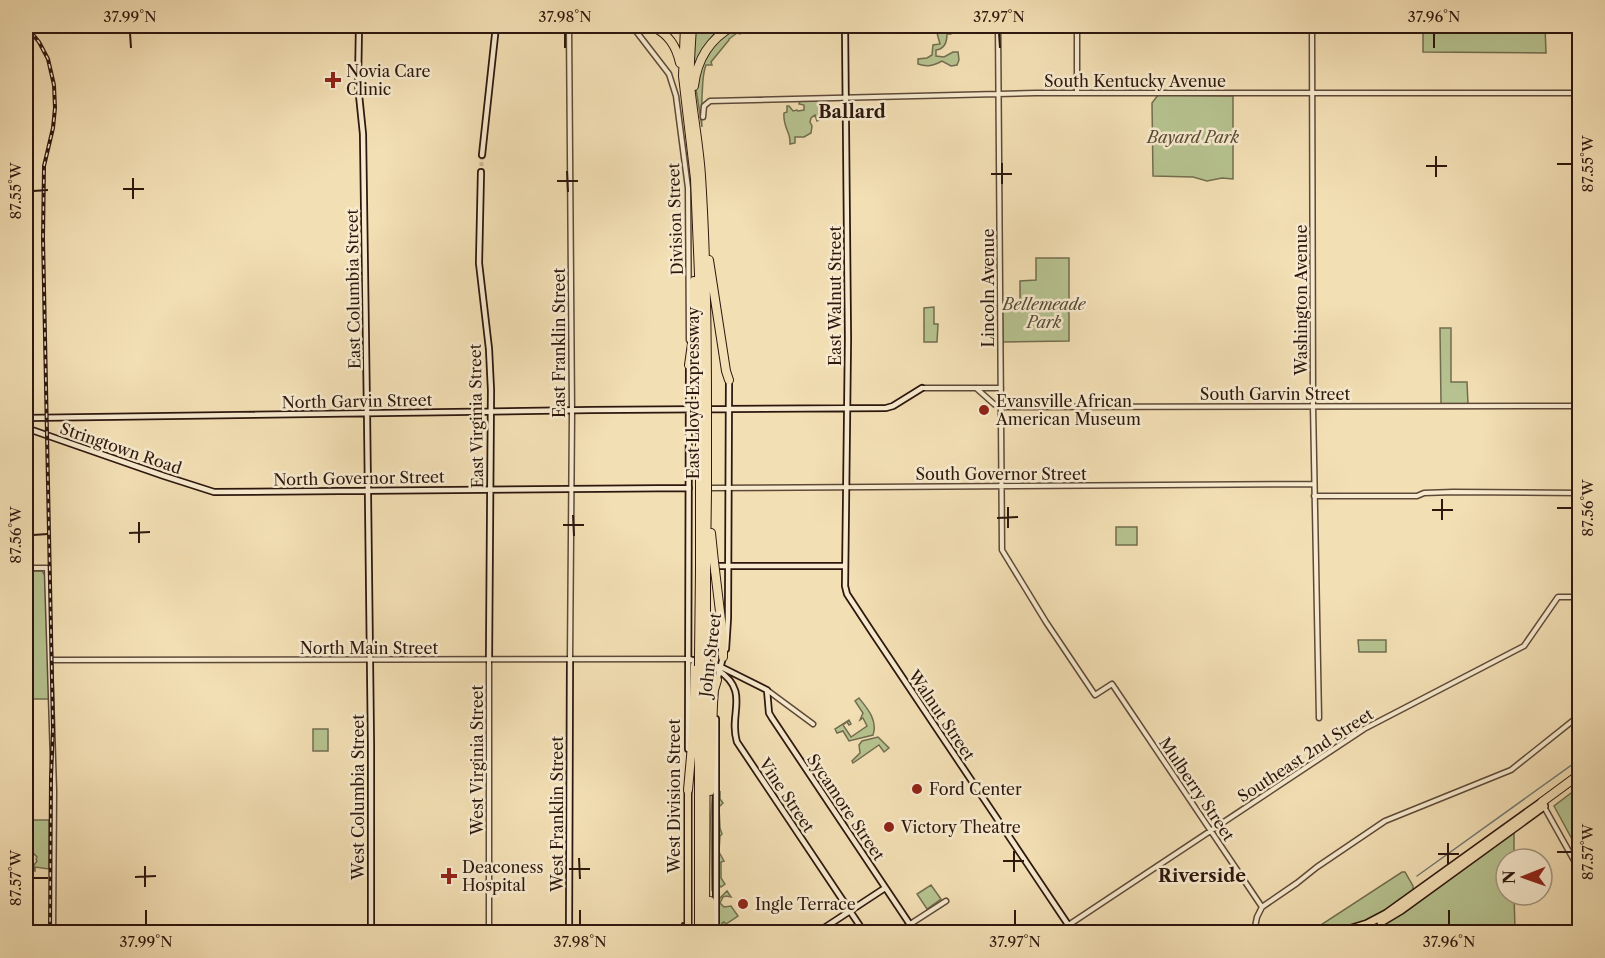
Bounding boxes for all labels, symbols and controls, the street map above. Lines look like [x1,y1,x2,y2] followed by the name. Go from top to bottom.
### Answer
[103,7,157,26] text: 37.99°N
[538,7,592,26] text: 37.98°N
[973,7,1025,26] text: 37.97°N
[1407,7,1461,26] text: 37.96°N
[346,61,430,99] place label: Novia Care Clinic
[324,71,342,89] marker: Novia Care Clinic
[1044,71,1226,91] street label: South Kentucky Avenue
[818,101,886,123] district label: Ballard
[1145,127,1240,147] park label: Bayard Park
[1578,135,1597,193] text: 87.55°W
[6,162,25,220] text: 87.55°W
[663,162,687,276] street label: Division Street
[342,208,364,369] street label: East Columbia Street
[1291,225,1311,376] street label: Washington Avenue
[825,226,845,366] street label: East Walnut Street
[978,229,998,347] street label: Lincoln Avenue
[549,268,569,418] street label: East Franklin Street
[1001,294,1087,332] park label: Bellemeade Park
[683,306,703,479] street label: East Lloyd Expressway
[465,343,487,489] street label: East Virginia Street
[1200,384,1351,404] street label: South Garvin Street
[282,390,433,412] street label: North Garvin Street
[995,391,1141,429] place label: Evansville African American Museum
[977,403,991,417] marker: Evansville African American Museum
[58,418,185,478] street label: Stringtown Road
[915,464,1087,484] street label: South Governor Street
[273,467,445,489] street label: North Governor Street
[1578,479,1597,537] text: 87.56°W
[6,506,25,564] text: 87.56°W
[695,611,725,701] street label: John Street
[300,638,438,658] street label: North Main Street
[904,665,980,764] street label: Walnut Street
[467,684,487,836] street label: West Virginia Street
[1233,703,1377,806] street label: Southeast 2nd Street
[348,714,368,881] street label: West Columbia Street
[664,718,684,874] street label: West Division Street
[1155,733,1239,845] street label: Mulberry Street
[547,736,567,893] street label: West Franklin Street
[803,750,889,865] street label: Sycamore Street
[754,753,819,836] street label: Vine Street
[929,779,1022,799] place label: Ford Center
[910,782,924,796] marker: Ford Center
[900,817,1021,837] place label: Victory Theatre
[882,820,896,834] marker: Victory Theatre
[1578,823,1597,880] text: 87.57°W
[1494,847,1554,907] north arrow
[6,849,25,906] text: 87.57°W
[462,857,544,895] place label: Deaconess Hospital
[1158,865,1246,887] district label: Riverside
[440,867,458,885] marker: Deaconess Hospital
[1499,870,1519,884] text: N
[755,894,856,914] place label: Ingle Terrace
[736,897,750,911] marker: Ingle Terrace
[119,932,173,951] text: 37.99°N
[553,932,607,951] text: 37.98°N
[989,932,1041,951] text: 37.97°N
[1422,932,1476,951] text: 37.96°N

